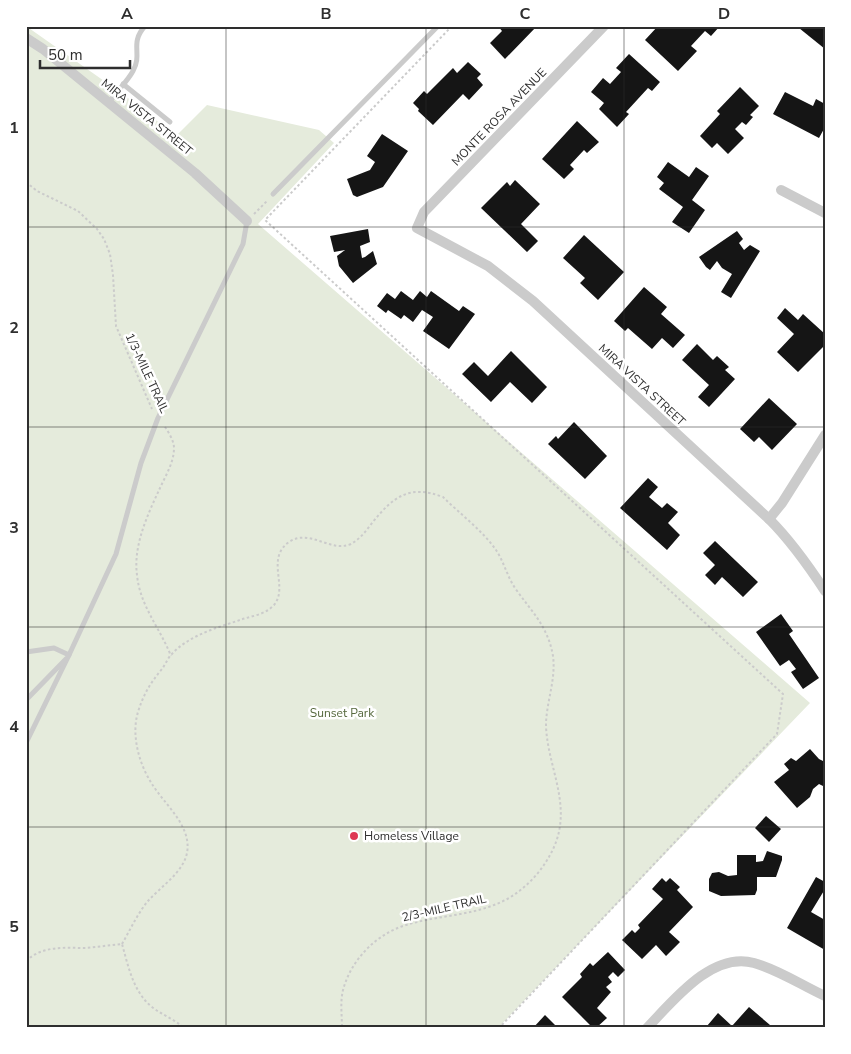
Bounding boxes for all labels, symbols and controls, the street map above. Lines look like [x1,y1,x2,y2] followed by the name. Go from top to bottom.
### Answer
[121,3,133,25] text: A
[320,3,332,25] text: B
[520,3,531,25] text: C
[718,3,730,25] text: D
[40,38,130,70] scale bar
[48,45,83,65] text: 50 m
[448,65,550,169] street label: MONTE ROSA AVENUE
[98,75,197,159] street label: MIRA VISTA STREET
[9,117,19,139] text: 1
[9,317,19,339] text: 2
[122,331,173,416] street label: 1/3-MILE TRAIL
[595,341,689,430] street label: MIRA VISTA STREET
[9,517,19,539] text: 3
[310,705,375,721] park label: Sunset Park
[9,716,19,738] text: 4
[364,828,459,844] place label: Homeless Village
[348,830,360,842] marker: Homeless Village
[400,890,488,925] street label: 2/3-MILE TRAIL
[9,916,19,938] text: 5

